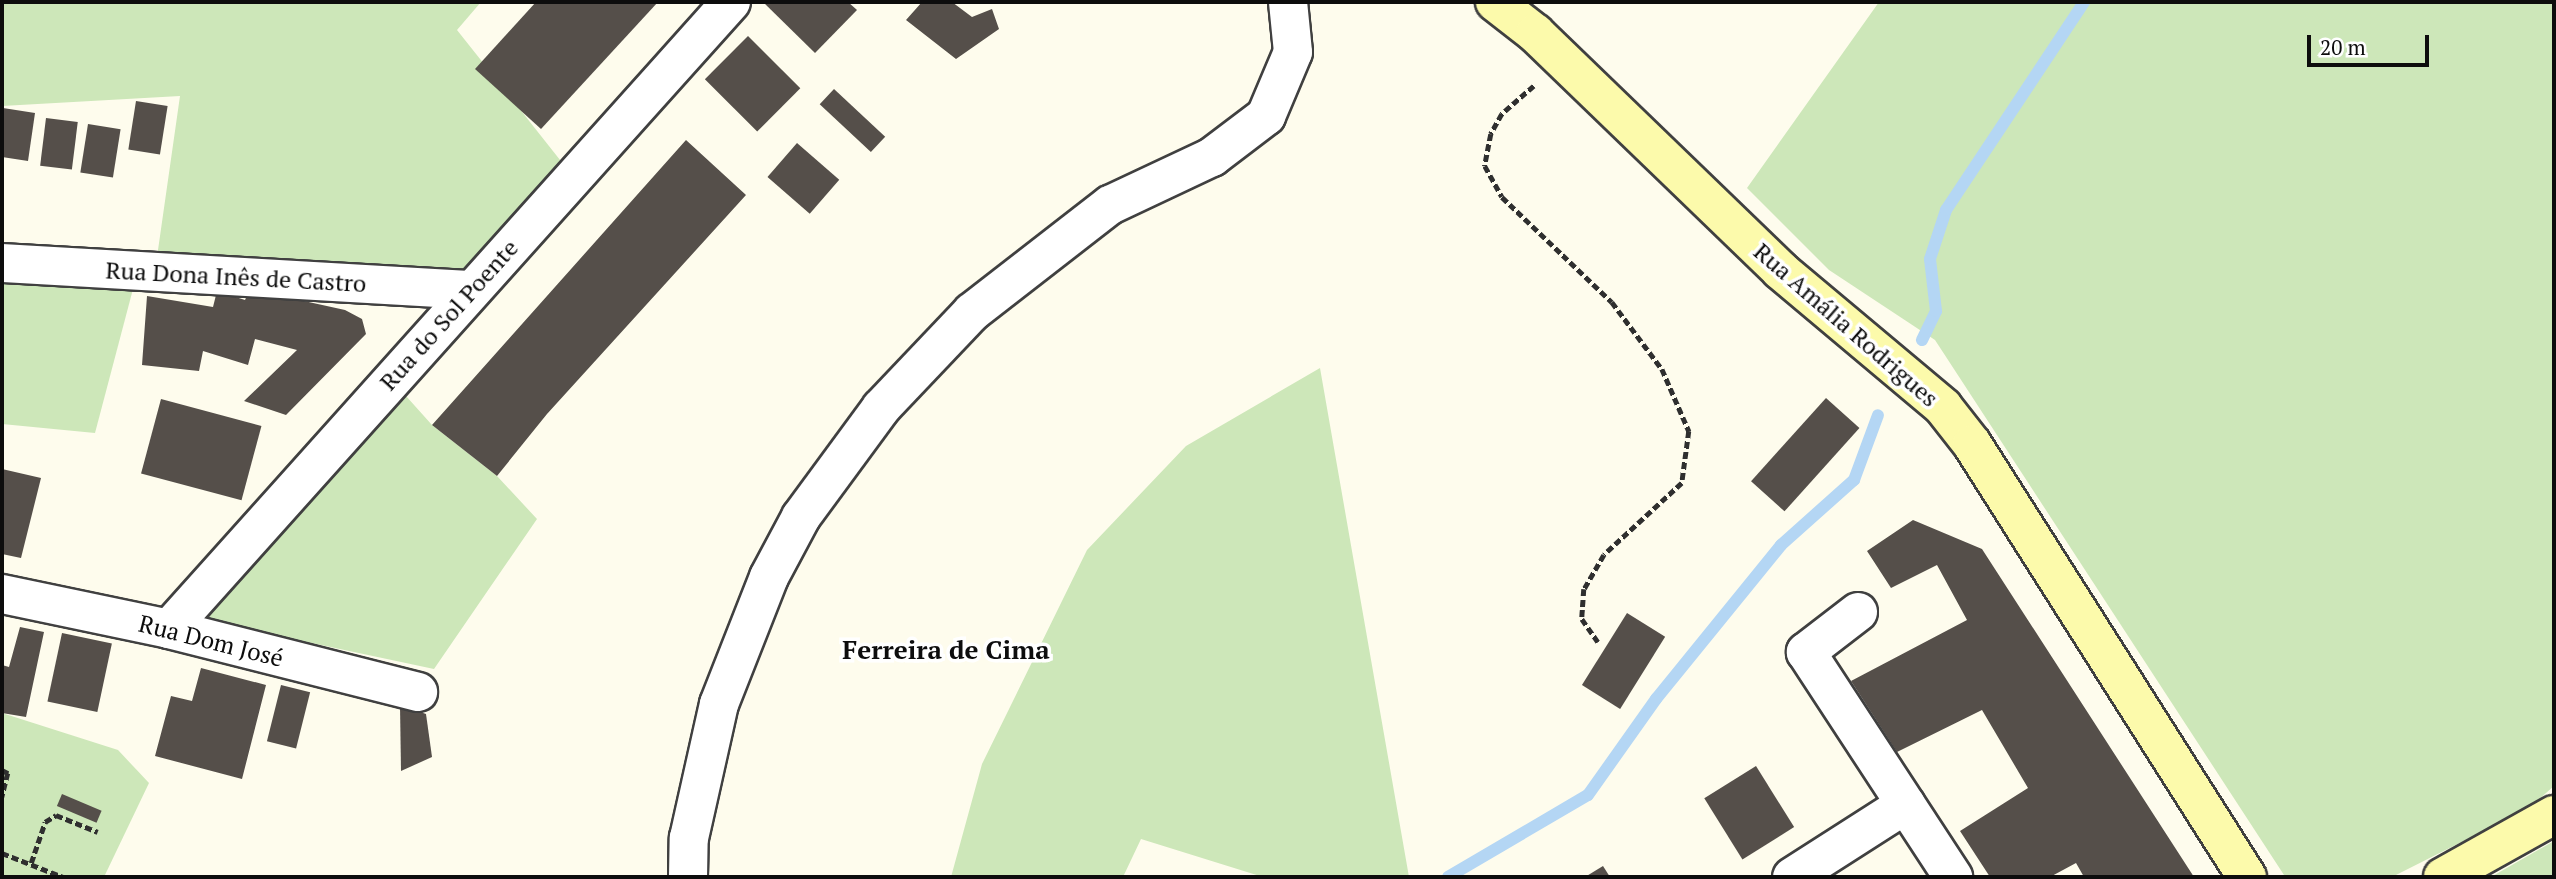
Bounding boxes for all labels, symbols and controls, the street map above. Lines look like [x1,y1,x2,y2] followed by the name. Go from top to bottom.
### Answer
[2311,21,2434,65] scale bar
[2320,33,2366,61] text: 20 m
[374,234,524,396] street label: Rua do Sol Poente
[1748,237,1944,413] street label: Rua Amália Rodrigues
[105,256,367,298] street label: Rua Dona Inês de Castro
[136,609,286,673] street label: Rua Dom José
[842,634,1050,666] district label: Ferreira de Cima

